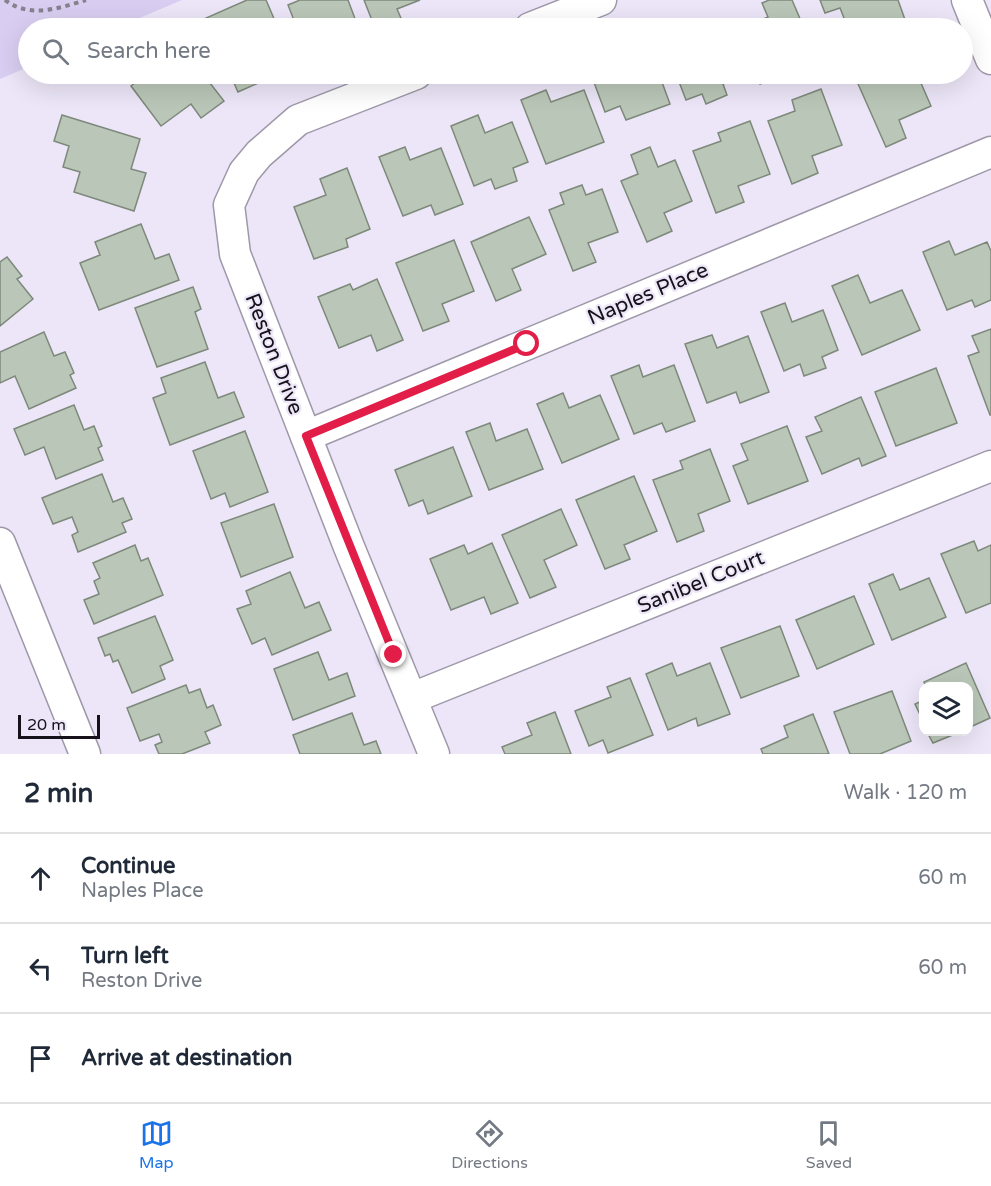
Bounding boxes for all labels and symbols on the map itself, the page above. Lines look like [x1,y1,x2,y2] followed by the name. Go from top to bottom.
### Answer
[584,257,712,331] street label: Naples Place
[239,290,309,418] street label: Reston Drive
[513,330,539,356] route start
[634,545,768,619] street label: Sanibel Court
[380,641,406,667] route end
[18,712,100,740] scale bar

